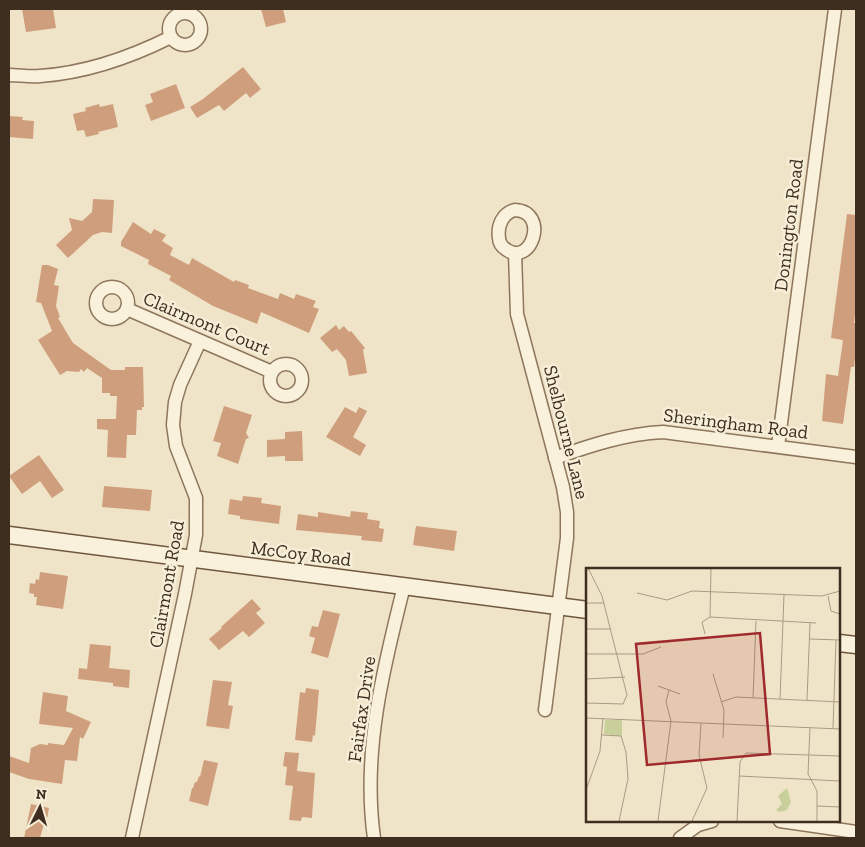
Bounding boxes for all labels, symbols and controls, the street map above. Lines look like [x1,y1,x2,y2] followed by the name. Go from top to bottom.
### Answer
[769,157,808,293] street label: Donington Road
[140,286,274,361] street label: Clairmont Court
[539,363,594,501] street label: Shelbourne Lane
[662,403,810,444] street label: Sheringham Road
[144,518,189,650] street label: Clairmont Road
[249,536,353,571] street label: McCoy Road
[586,568,840,822] inset map
[343,654,380,764] street label: Fairfax Drive
[15,782,65,832] north arrow
[35,786,47,804] text: N

